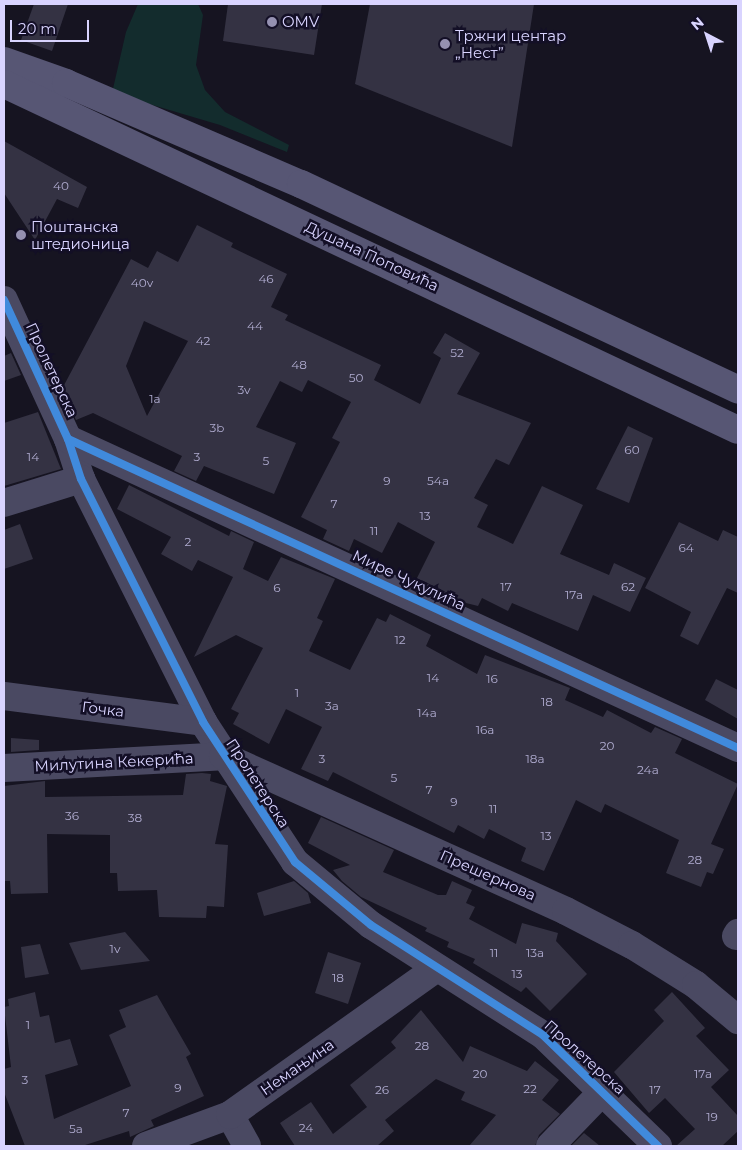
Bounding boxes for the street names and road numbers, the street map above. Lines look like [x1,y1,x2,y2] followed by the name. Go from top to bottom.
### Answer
[302,217,442,295] street label: Душана Поповића
[22,320,82,420] street label: Пролетерска
[350,546,468,614] street label: Мире Чукулића
[81,697,125,721] street label: Гочка
[223,735,293,831] street label: Пролетерска
[34,749,194,775] street label: Милутина Кекерића
[437,846,539,904] street label: Прешернова
[541,1016,629,1098] street label: Пролетерска
[257,1035,337,1099] street label: Немањина

